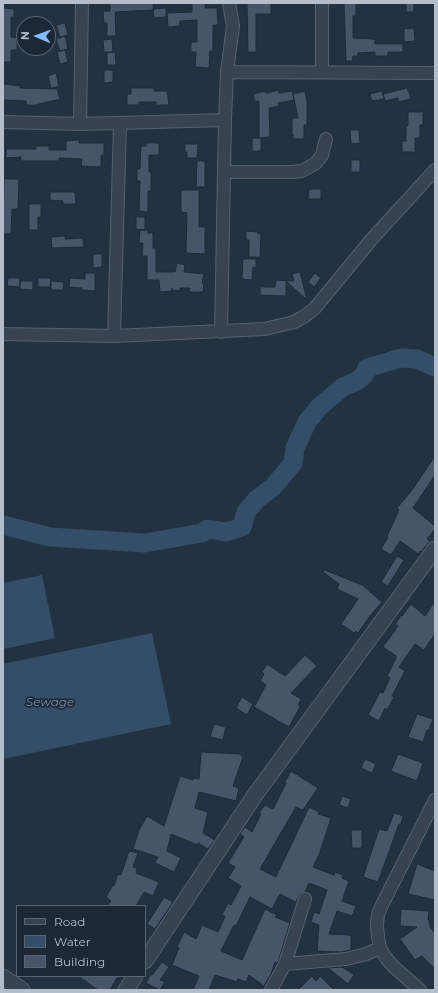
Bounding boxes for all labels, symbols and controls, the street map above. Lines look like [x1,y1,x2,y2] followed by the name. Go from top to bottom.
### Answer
[16,16,56,56] north arrow
[18,31,32,40] text: N
[26,695,74,709] water label: Sewage
[16,905,146,977] legend
[54,914,85,929] text: Road
[54,934,90,949] text: Water
[54,954,105,969] text: Building

